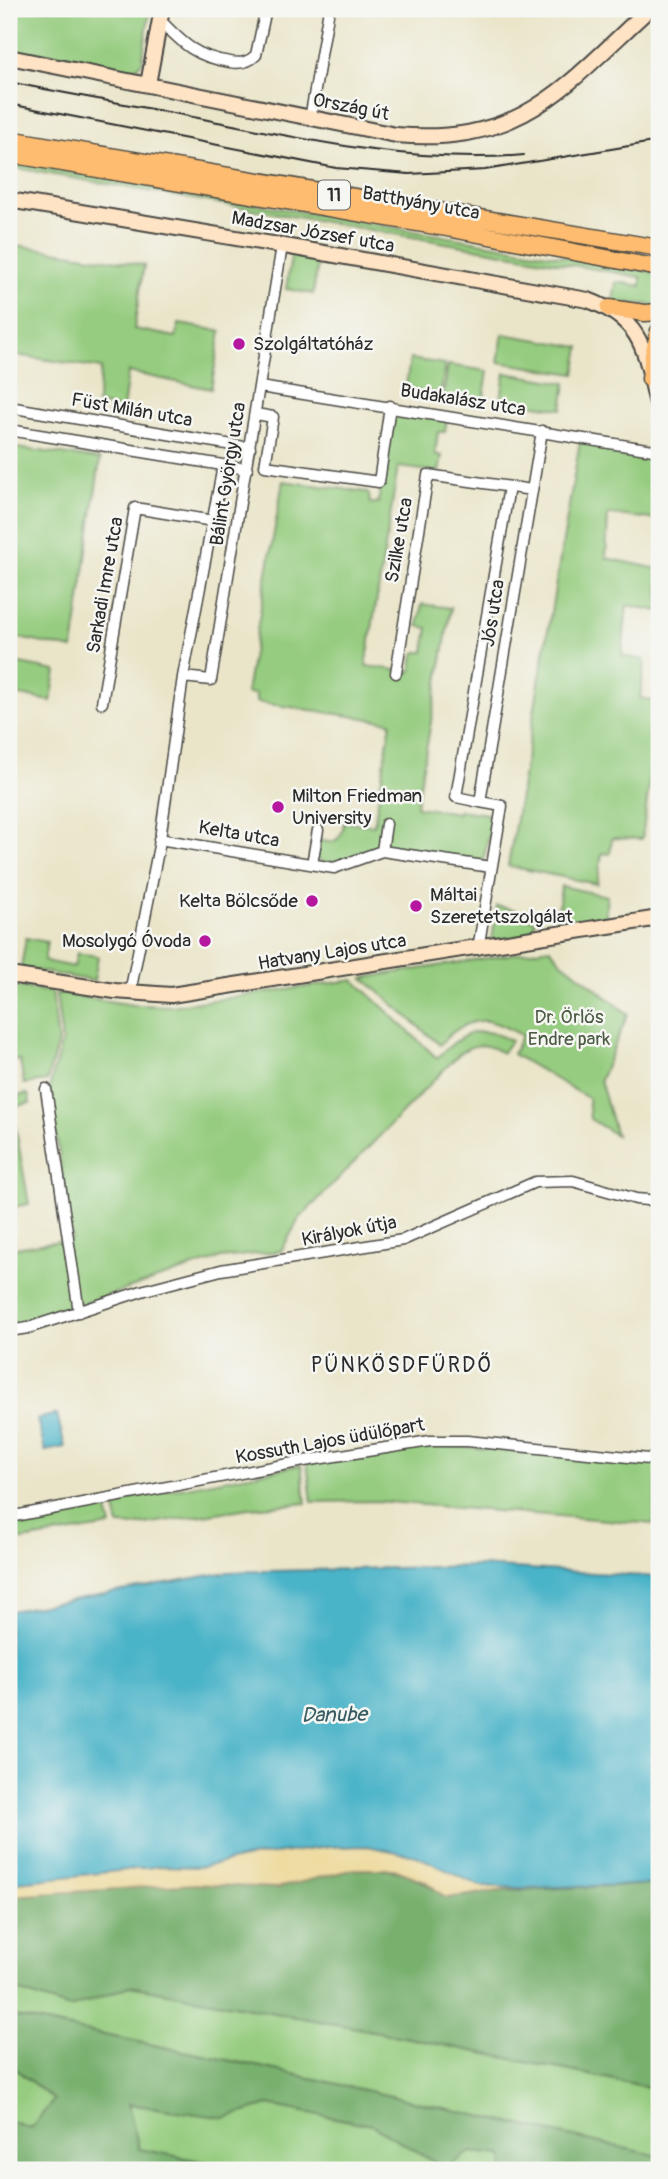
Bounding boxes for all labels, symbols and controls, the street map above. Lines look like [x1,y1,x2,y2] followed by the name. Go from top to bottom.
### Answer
[311,88,392,126] street label: Ország út
[318,180,350,210] road number: 11
[361,181,482,225] street label: Batthyány utca
[230,206,396,258] street label: Madzsar József utca
[253,332,373,356] place label: Szolgáltatóház
[231,336,247,352] marker: Szolgáltatóház
[398,378,528,422] street label: Budakalász utca
[70,388,195,432] street label: Füst Milán utca
[205,400,251,548] street label: Bálint György utca
[380,495,418,584] street label: Szilke utca
[81,515,129,655] street label: Sarkadi Imre utca
[476,577,510,648] street label: Jós utca
[292,784,422,830] place label: Milton Friedman University
[270,799,286,815] marker: Milton Friedman University
[197,815,281,853] street label: Kelta utca
[430,883,573,929] place label: Máltai Szeretetszolgálat
[179,889,299,913] place label: Kelta Bölcsőde
[304,893,320,909] marker: Kelta Bölcsőde
[408,898,424,914] marker: Máltai Szeretetszolgálat
[256,928,408,976] street label: Hatvany Lajos utca
[62,929,191,953] place label: Mosolygó Óvoda
[197,933,213,949] marker: Mosolygó Óvoda
[528,1005,610,1051] park label: Dr. Örlős Endre park
[300,1210,399,1252] street label: Királyok útja
[311,1352,493,1379] district label: PÜNKÖSDFÜRDŐ
[234,1413,427,1469] street label: Kossuth Lajos üdülőpart
[301,1701,370,1729] water label: Danube

